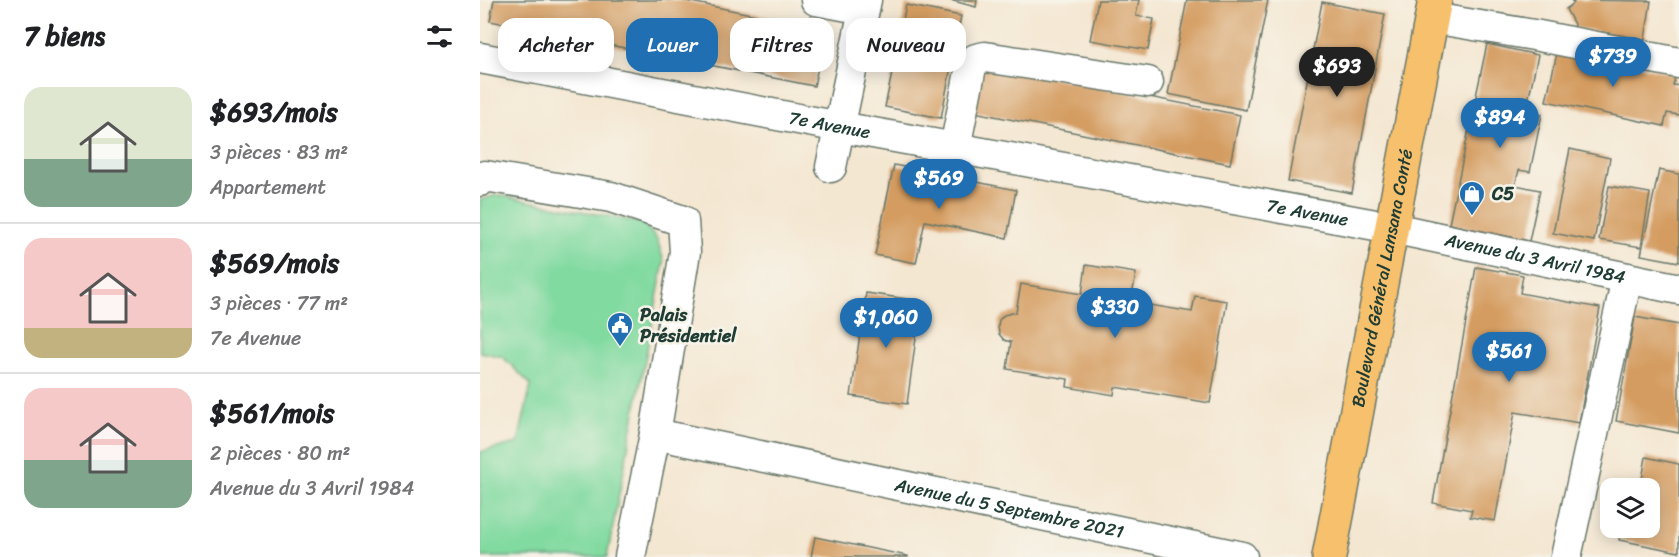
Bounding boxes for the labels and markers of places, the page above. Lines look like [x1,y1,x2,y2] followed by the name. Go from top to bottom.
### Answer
[1577,37,1649,88] pin: $739
[1301,47,1373,98] pin: $693
[1464,98,1536,149] pin: $894
[903,159,975,210] pin: $569
[1491,178,1514,210] place label: C5
[1457,179,1487,217] shop icon: C5
[1079,288,1151,339] pin: $330
[837,298,935,349] pin: $1,060
[640,299,737,352] place label: Palais Présidentiel
[605,310,635,348] public building icon: Palais Présidentiel
[1473,332,1545,383] pin: $561

